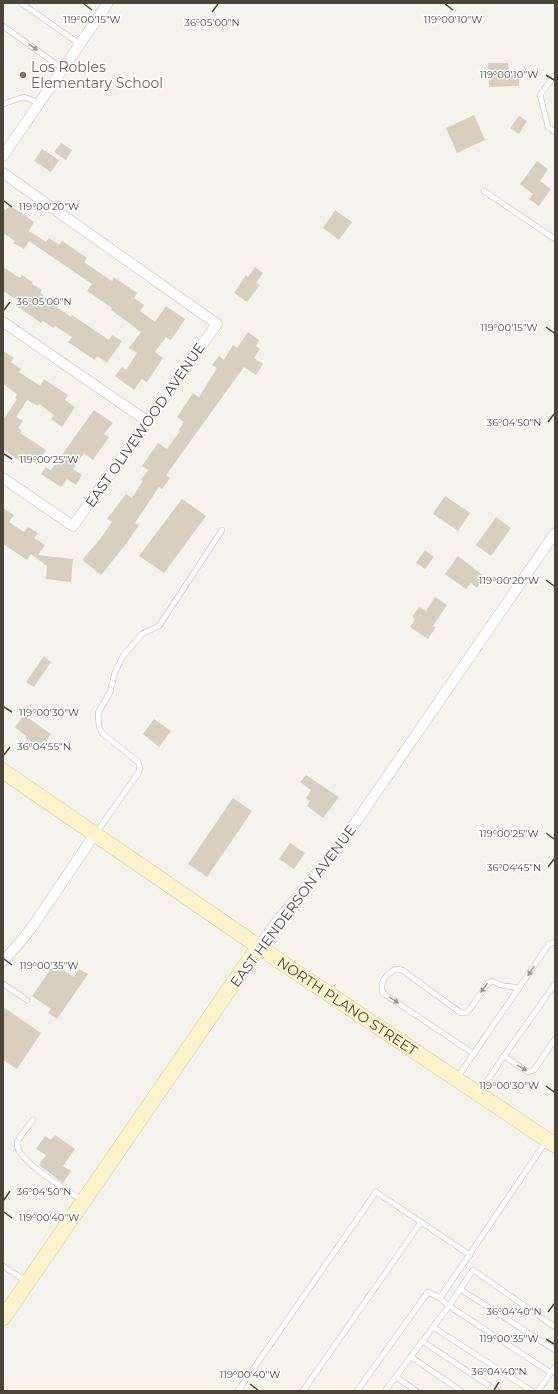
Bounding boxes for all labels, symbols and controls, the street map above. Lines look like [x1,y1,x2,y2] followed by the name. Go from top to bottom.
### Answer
[63,13,121,26] text: 119°00'15"W
[424,13,482,26] text: 119°00'10"W
[184,16,240,29] text: 36°05'00"N
[28,43,38,51] one-way arrow
[31,58,163,92] place label: Los Robles Elementary School
[480,68,538,81] text: 119°00'10"W
[18,70,28,80] marker: Los Robles Elementary School
[19,200,79,213] text: 119°00'20"W
[16,295,72,308] text: 36°05'00"N
[480,321,538,334] text: 119°00'15"W
[81,339,209,511] street label: EAST OLIVEWOOD AVENUE
[487,416,541,429] text: 36°04'50"N
[19,453,79,466] text: 119°00'25"W
[479,574,539,587] text: 119°00'20"W
[19,706,79,719] text: 119°00'30"W
[17,740,71,753] text: 36°04'55"N
[226,821,360,991] street label: EAST HENDERSON AVENUE
[479,827,539,840] text: 119°00'25"W
[487,861,541,874] text: 36°04'45"N
[274,953,421,1059] street label: NORTH PLANO STREET
[19,959,79,972] text: 119°00'35"W
[527,965,535,976] one-way arrow
[480,983,488,993] one-way arrow
[389,996,399,1004] one-way arrow
[516,1065,528,1072] one-way arrow
[479,1079,539,1092] text: 119°00'30"W
[17,1185,71,1198] text: 36°04'50"N
[19,1211,79,1224] text: 119°00'40"W
[486,1305,542,1318] text: 36°04'40"N
[479,1332,539,1345] text: 119°00'35"W
[471,1365,527,1378] text: 36°04'40"N
[220,1368,280,1381] text: 119°00'40"W

